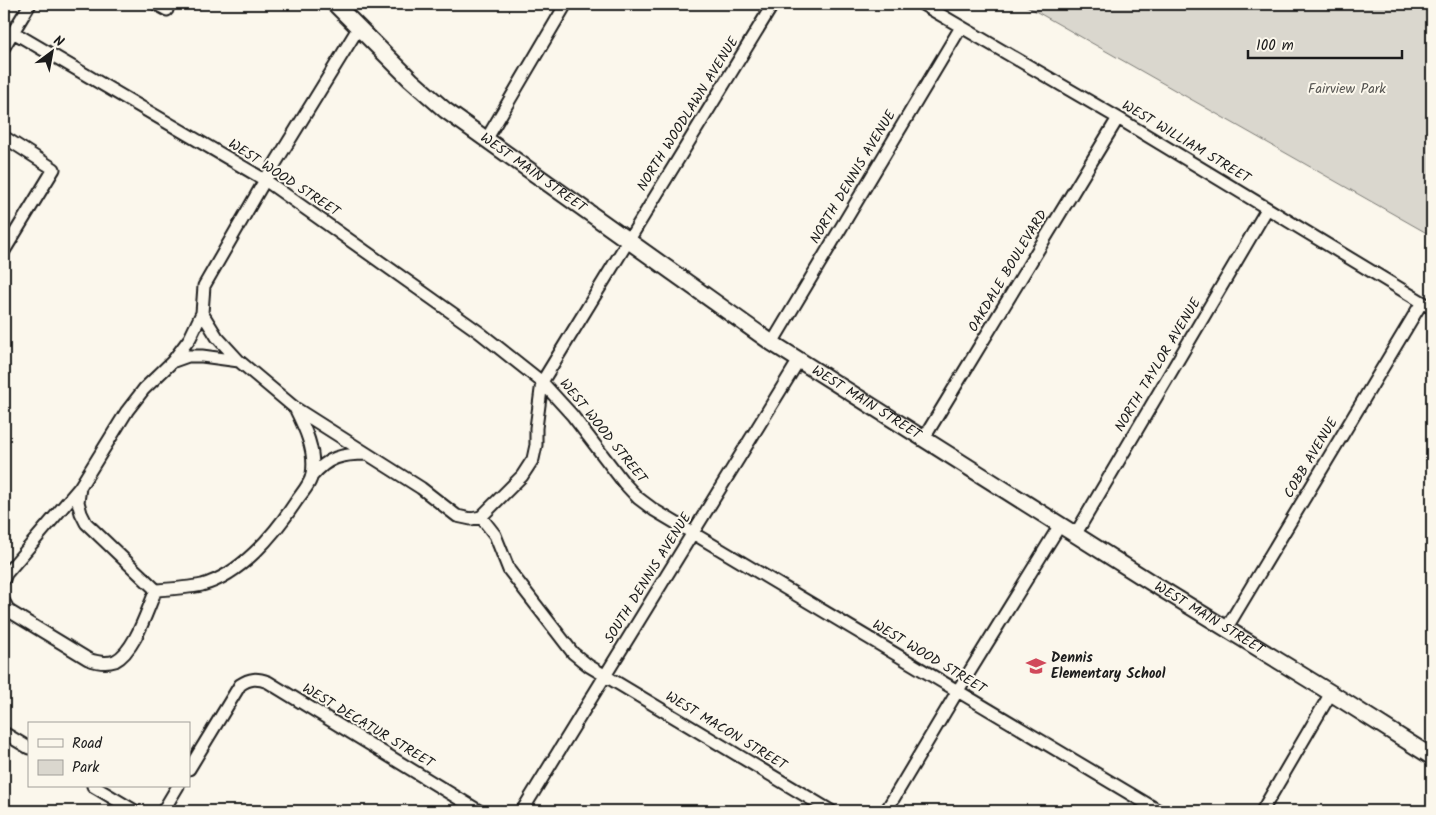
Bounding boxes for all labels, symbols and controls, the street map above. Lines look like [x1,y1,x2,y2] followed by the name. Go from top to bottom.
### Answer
[28,28,78,78] north arrow
[1248,28,1402,60] scale bar
[49,30,68,54] text: N
[631,32,745,195] street label: NORTH WOODLAWN AVENUE
[1256,34,1294,58] text: 100 m
[1308,78,1386,100] park label: Fairview Park
[1117,95,1256,190] street label: WEST WILLIAM STREET
[804,105,902,248] street label: NORTH DENNIS AVENUE
[476,127,592,219] street label: WEST MAIN STREET
[224,134,346,223] street label: WEST WOOD STREET
[963,206,1053,336] street label: OAKDALE BOULEVARD
[1109,293,1207,436] street label: NORTH TAYLOR AVENUE
[807,360,927,446] street label: WEST MAIN STREET
[554,374,653,489] street label: WEST WOOD STREET
[1278,413,1344,502] street label: COBB AVENUE
[599,508,698,648] street label: SOUTH DENNIS AVENUE
[1150,576,1270,661] street label: WEST MAIN STREET
[868,614,991,701] street label: WEST WOOD STREET
[1051,647,1166,685] place label: Dennis Elementary School
[1025,655,1047,677] school or university icon: Dennis Elementary School
[298,678,439,775] street label: WEST DECATUR STREET
[661,686,792,777] street label: WEST MACON STREET
[28,722,190,788] legend
[72,732,103,756] text: Road
[72,756,100,780] text: Park

